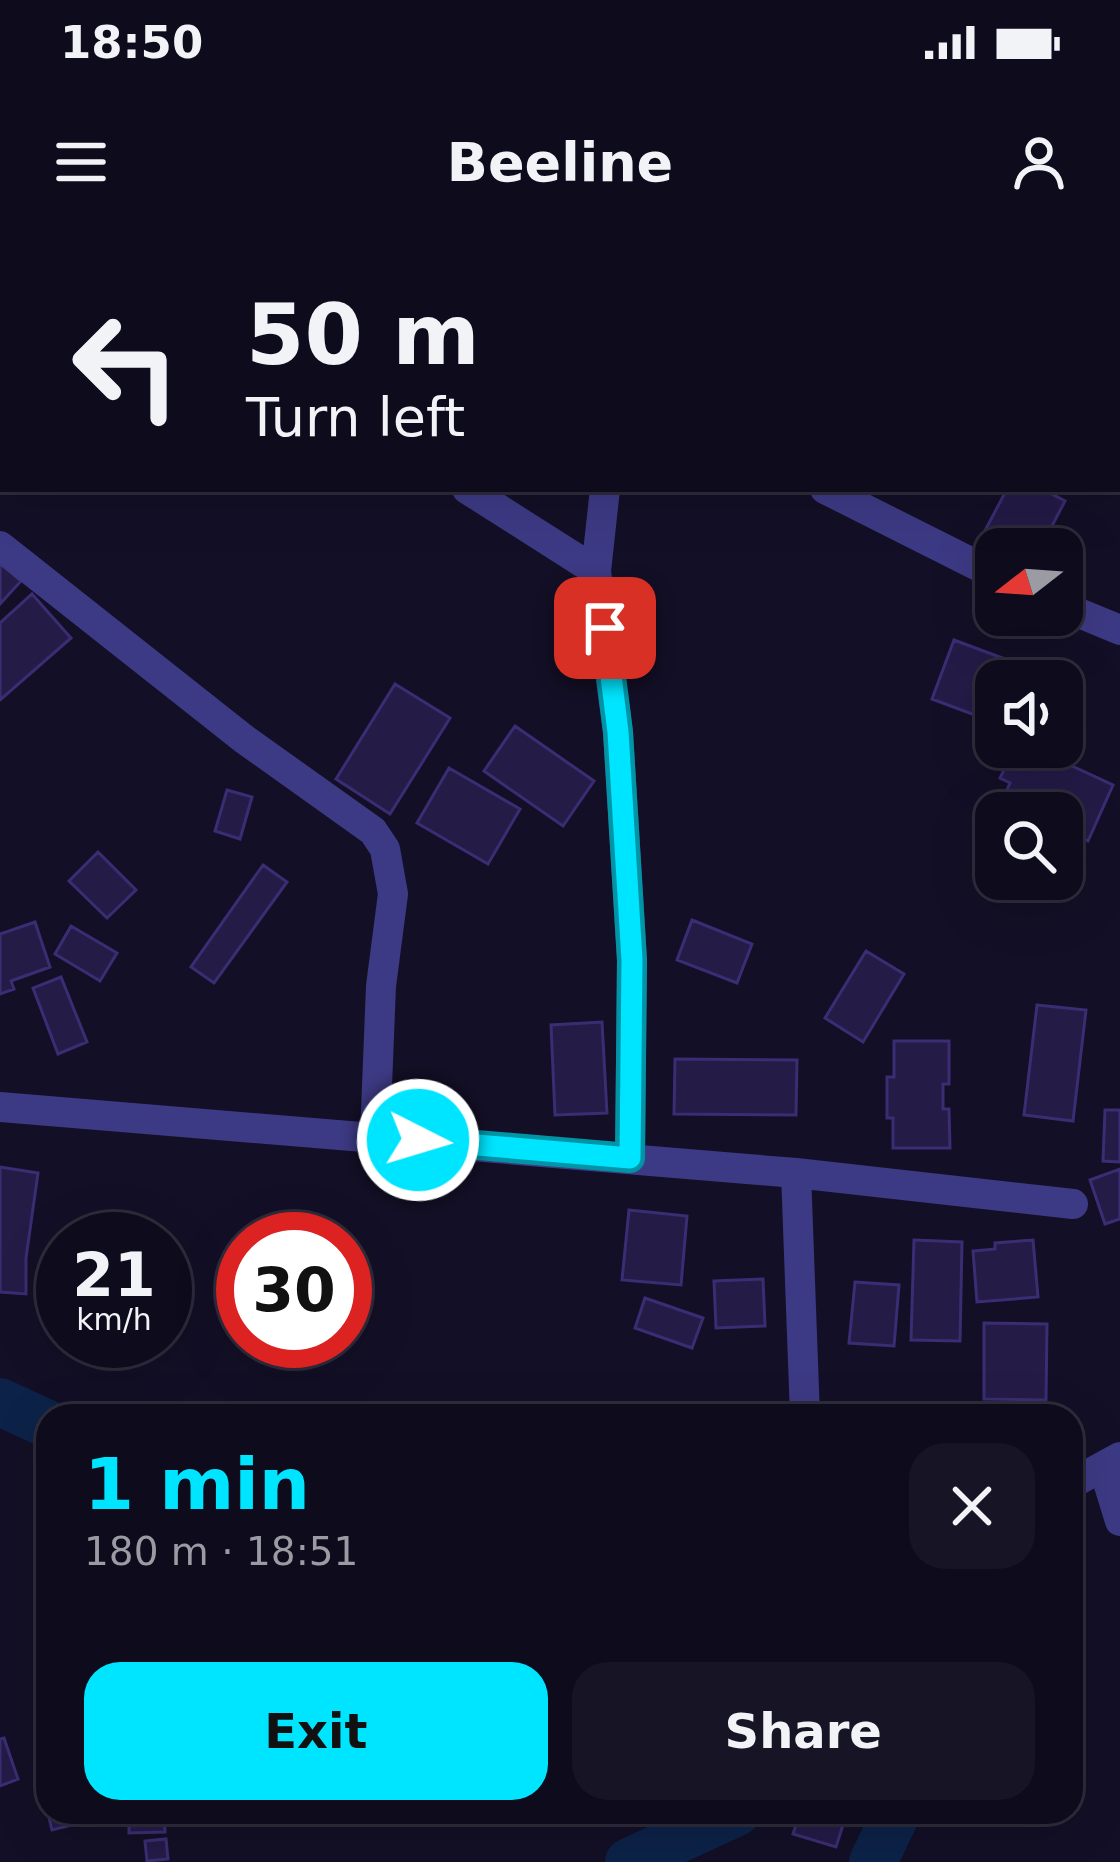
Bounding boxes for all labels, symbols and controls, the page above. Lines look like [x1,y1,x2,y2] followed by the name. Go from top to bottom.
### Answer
[60,16,203,69] text: 18:50
[48,129,114,195] icon: menu
[1006,129,1072,195] icon: person
[447,131,673,194] text: Beeline
[246,286,480,384] text: 50 m
[48,288,204,444] icon: left
[246,386,465,449] text: Turn left
[975,528,1083,636] north arrow
[975,528,1083,900] map controls
[554,577,656,679] pin
[572,595,638,661] icon: arrive
[975,660,1083,768] button: sound
[975,792,1083,900] button: search
[355,1077,481,1203] position arrow
[216,1212,372,1368] speed limit sign: 30
[72,1240,156,1310] text: 21
[76,1302,152,1337] text: km/h
[84,1442,310,1526] text: 1 min
[909,1443,1035,1569] button: close
[84,1529,358,1574] text: 180 m · 18:51
[84,1662,548,1800] button: Exit
[572,1662,1035,1800] button: Share

